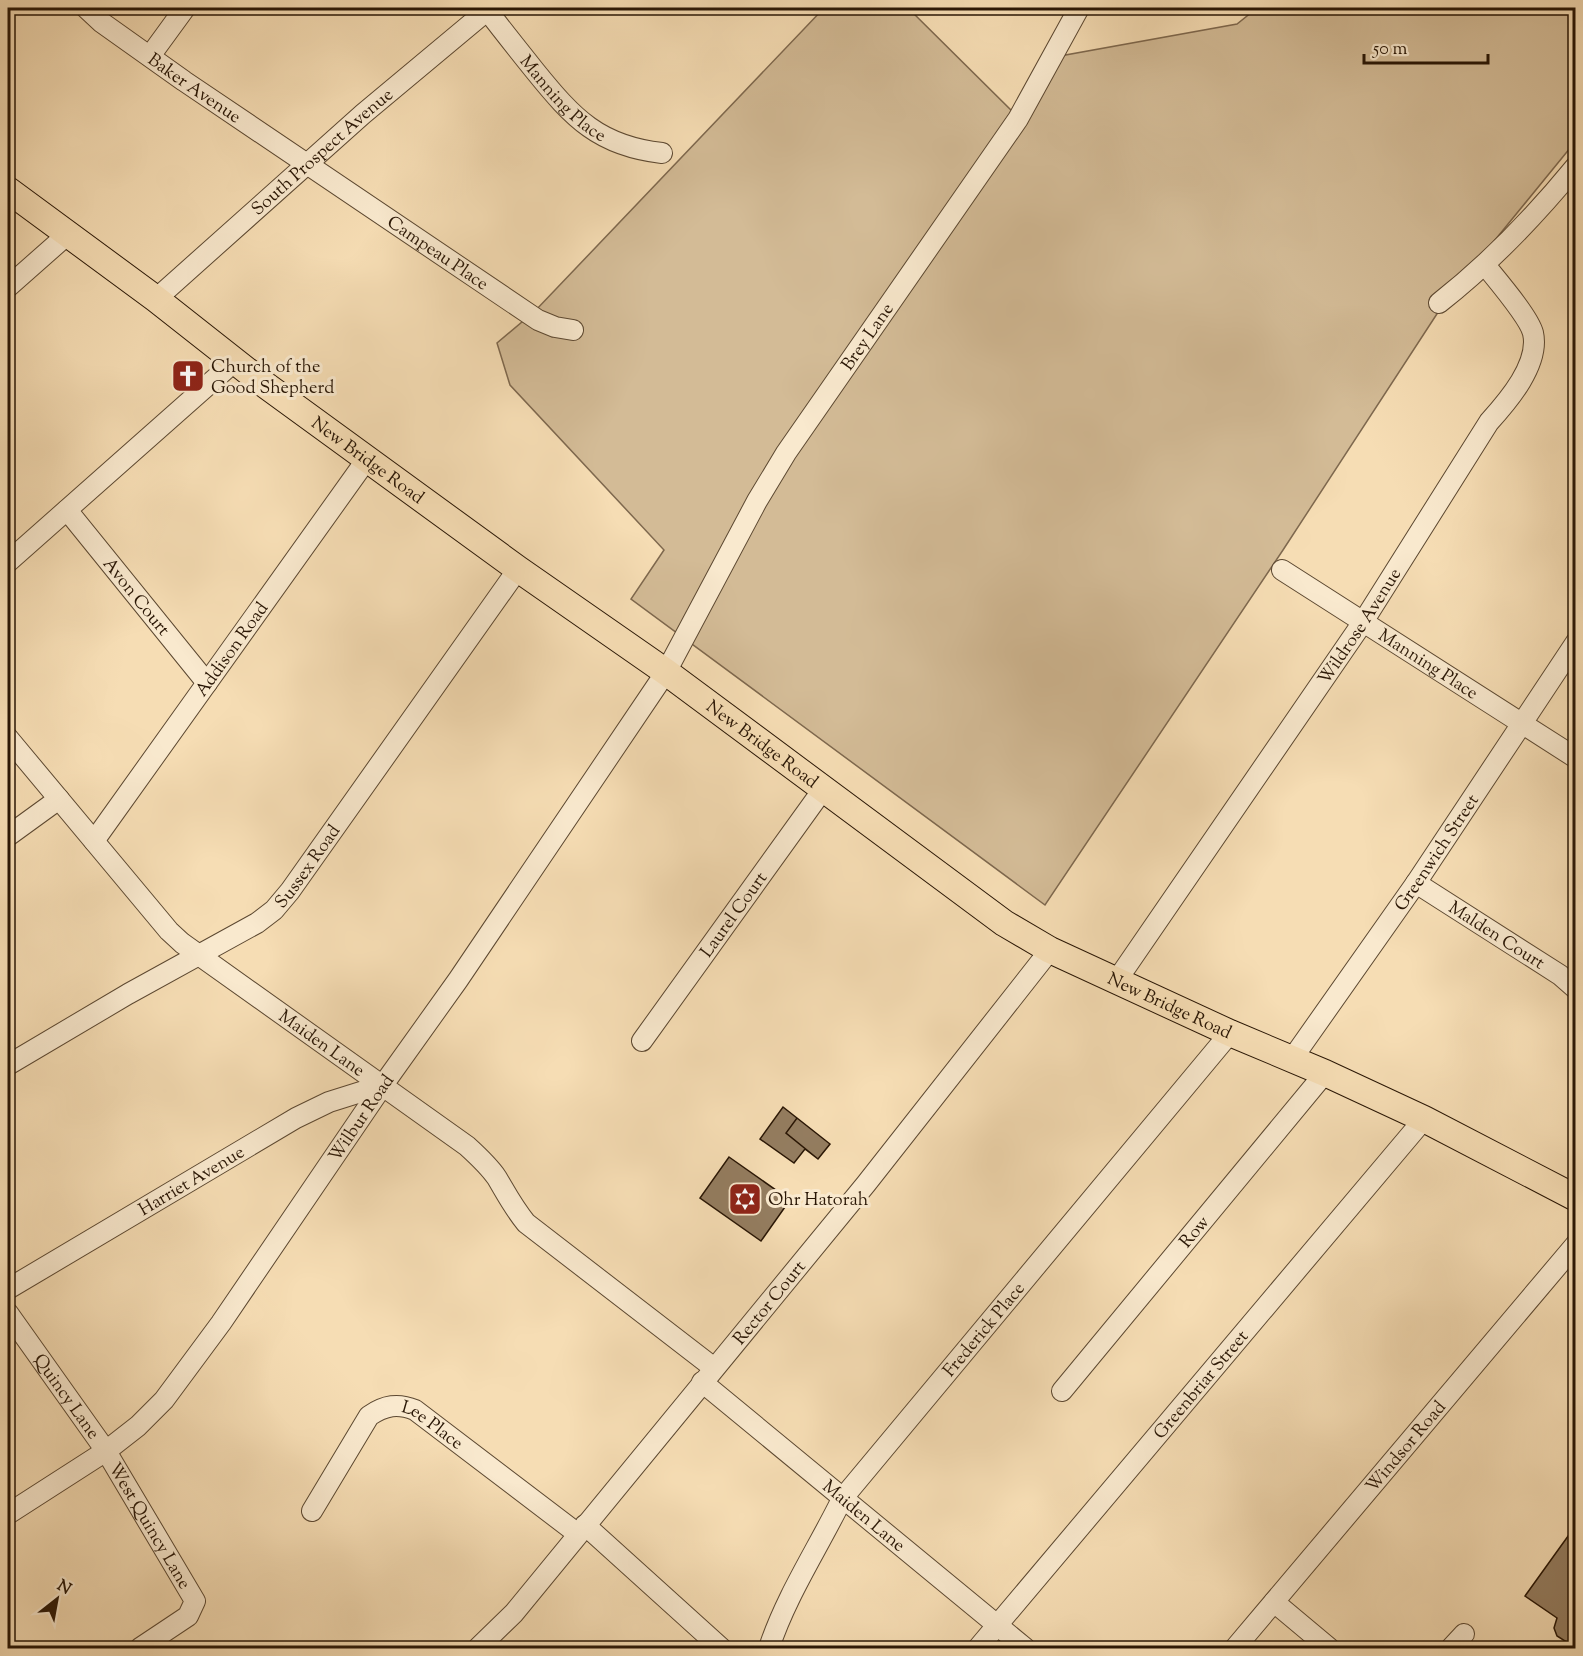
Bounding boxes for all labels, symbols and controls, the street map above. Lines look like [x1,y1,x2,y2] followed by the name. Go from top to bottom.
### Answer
[1364,27,1488,65] scale bar
[1372,37,1408,63] text: 50 m
[141,48,246,131] street label: Baker Avenue
[512,50,610,150] street label: Manning Place
[246,83,400,223] street label: South Prospect Avenue
[381,211,493,298] street label: Campeau Place
[836,299,901,377] street label: Brey Lane
[211,355,334,402] place label: Church of the Good Shepherd
[170,358,206,394] church icon: Church of the Good Shepherd
[305,411,429,511] street label: New Bridge Road
[96,553,175,642] street label: Avon Court
[1313,564,1409,691] street label: Wildrose Avenue
[190,597,276,703] street label: Addison Road
[1372,624,1483,707] street label: Manning Place
[700,695,823,796] street label: New Bridge Road
[1389,790,1486,917] street label: Greenwich Street
[269,820,348,915] street label: Sussex Road
[695,867,775,964] street label: Laurel Court
[1443,896,1549,977] street label: Malden Court
[1103,967,1235,1047] street label: New Bridge Road
[272,1005,370,1084] street label: Maiden Lane
[323,1070,401,1168] street label: Wilbur Road
[134,1140,250,1224] street label: Harriet Avenue
[727,1181,763,1217] synagogue icon: Ohr Hatorah
[768,1188,869,1214] place label: Ohr Hatorah
[1174,1211,1217,1255] street label: Row
[728,1256,813,1352] street label: Rector Court
[938,1277,1032,1384] street label: Frederick Place
[1148,1325,1256,1446] street label: Greenbriar Street
[26,1349,105,1445] street label: Quincy Lane
[398,1395,468,1457] street label: Lee Place
[1361,1396,1453,1499] street label: Windsor Road
[101,1458,196,1595] street label: West Quincy Lane
[816,1475,910,1559] street label: Maiden Lane
[27,1569,87,1629] north arrow
[52,1575,75,1602] text: N

